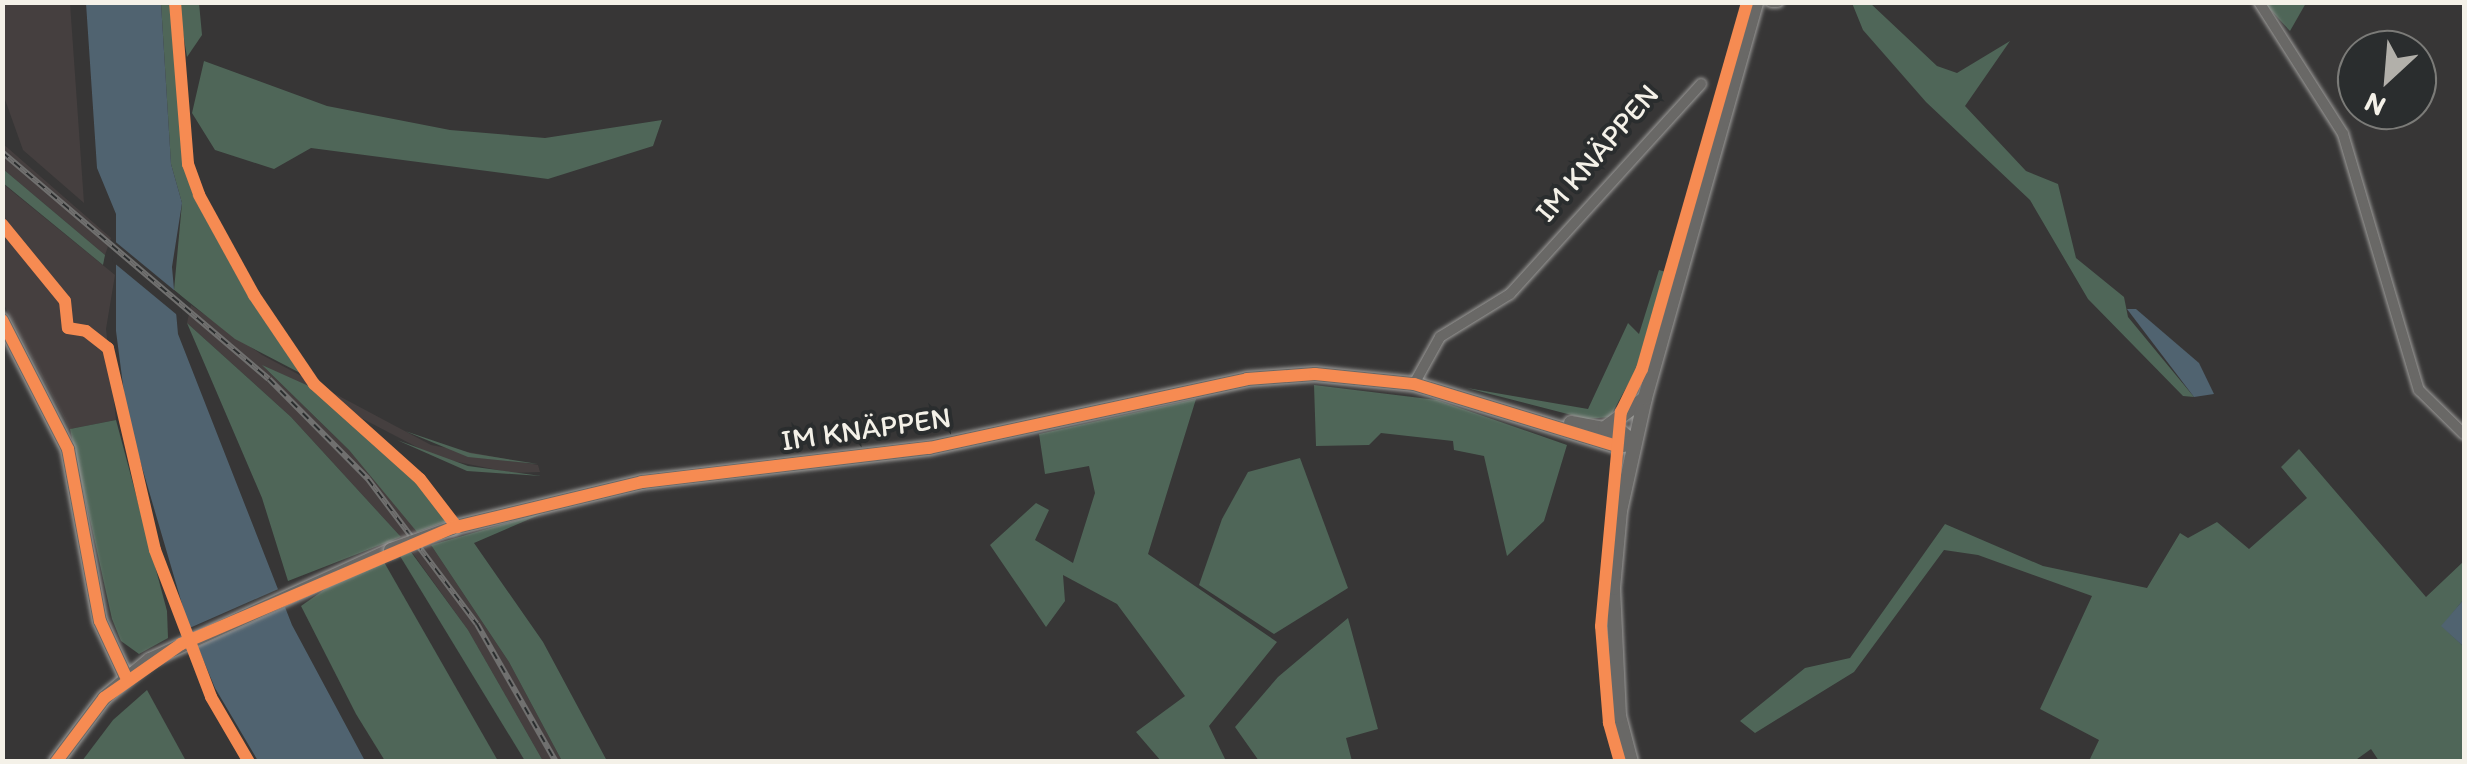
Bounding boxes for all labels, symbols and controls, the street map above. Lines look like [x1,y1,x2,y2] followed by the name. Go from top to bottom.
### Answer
[2337,30,2437,130] north arrow
[1527,76,1667,230] street label: IM KNÄPPEN
[2359,86,2391,125] text: N
[779,399,953,459] street label: IM KNÄPPEN

